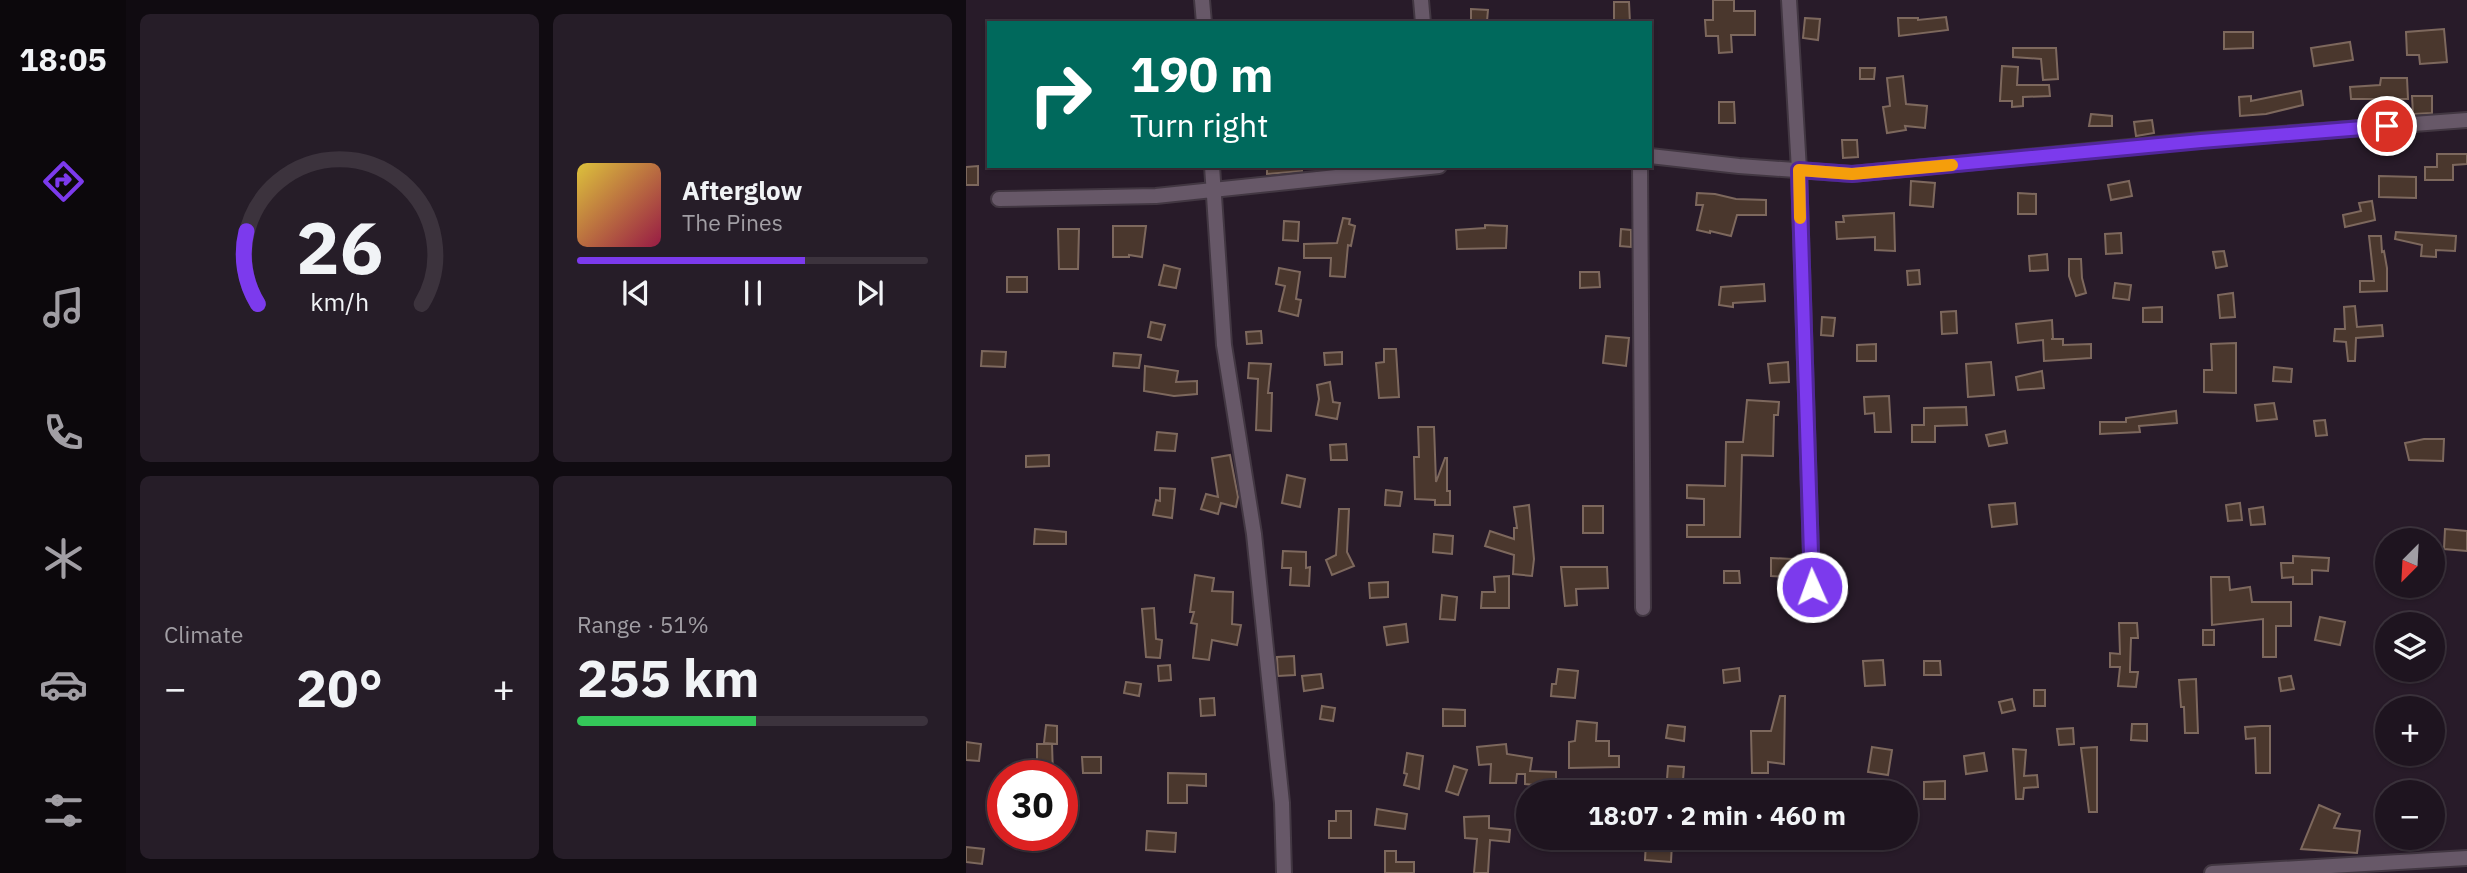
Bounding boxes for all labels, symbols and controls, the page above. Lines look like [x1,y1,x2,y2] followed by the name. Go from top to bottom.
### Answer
[19,38,107,80] text: 18:05
[1130,42,1274,105] text: 190 m
[1015,49,1106,140] icon: right
[2357,96,2417,156] pin
[1130,104,1268,146] text: Turn right
[2368,107,2406,145] icon: arrive
[39,157,88,206] icon: directions
[682,173,802,207] text: Afterglow
[296,199,383,294] text: 26
[682,207,783,237] text: The Pines
[617,274,655,312] icon: previous
[734,274,772,312] icon: pause
[851,274,889,312] icon: next
[39,283,88,332] icon: music
[310,285,369,318] text: km/h
[39,408,88,457] icon: phone
[2375,528,2445,598] north arrow
[2375,528,2445,850] map controls
[39,534,88,583] icon: climate
[1775,550,1849,624] position arrow
[577,609,709,639] text: Range · 51%
[2375,612,2445,682] button: layers
[164,619,243,649] text: Climate
[577,644,759,711] text: 255 km
[296,654,383,721] text: 20°
[39,660,88,709] icon: car
[164,663,187,712] text: −
[492,663,515,712] text: +
[2375,696,2445,766] button: +
[987,760,1078,851] speed limit sign: 30
[2375,780,2445,850] button: −
[39,786,88,835] icon: filters
[1588,798,1846,832] text: 18:07 · 2 min · 460 m

